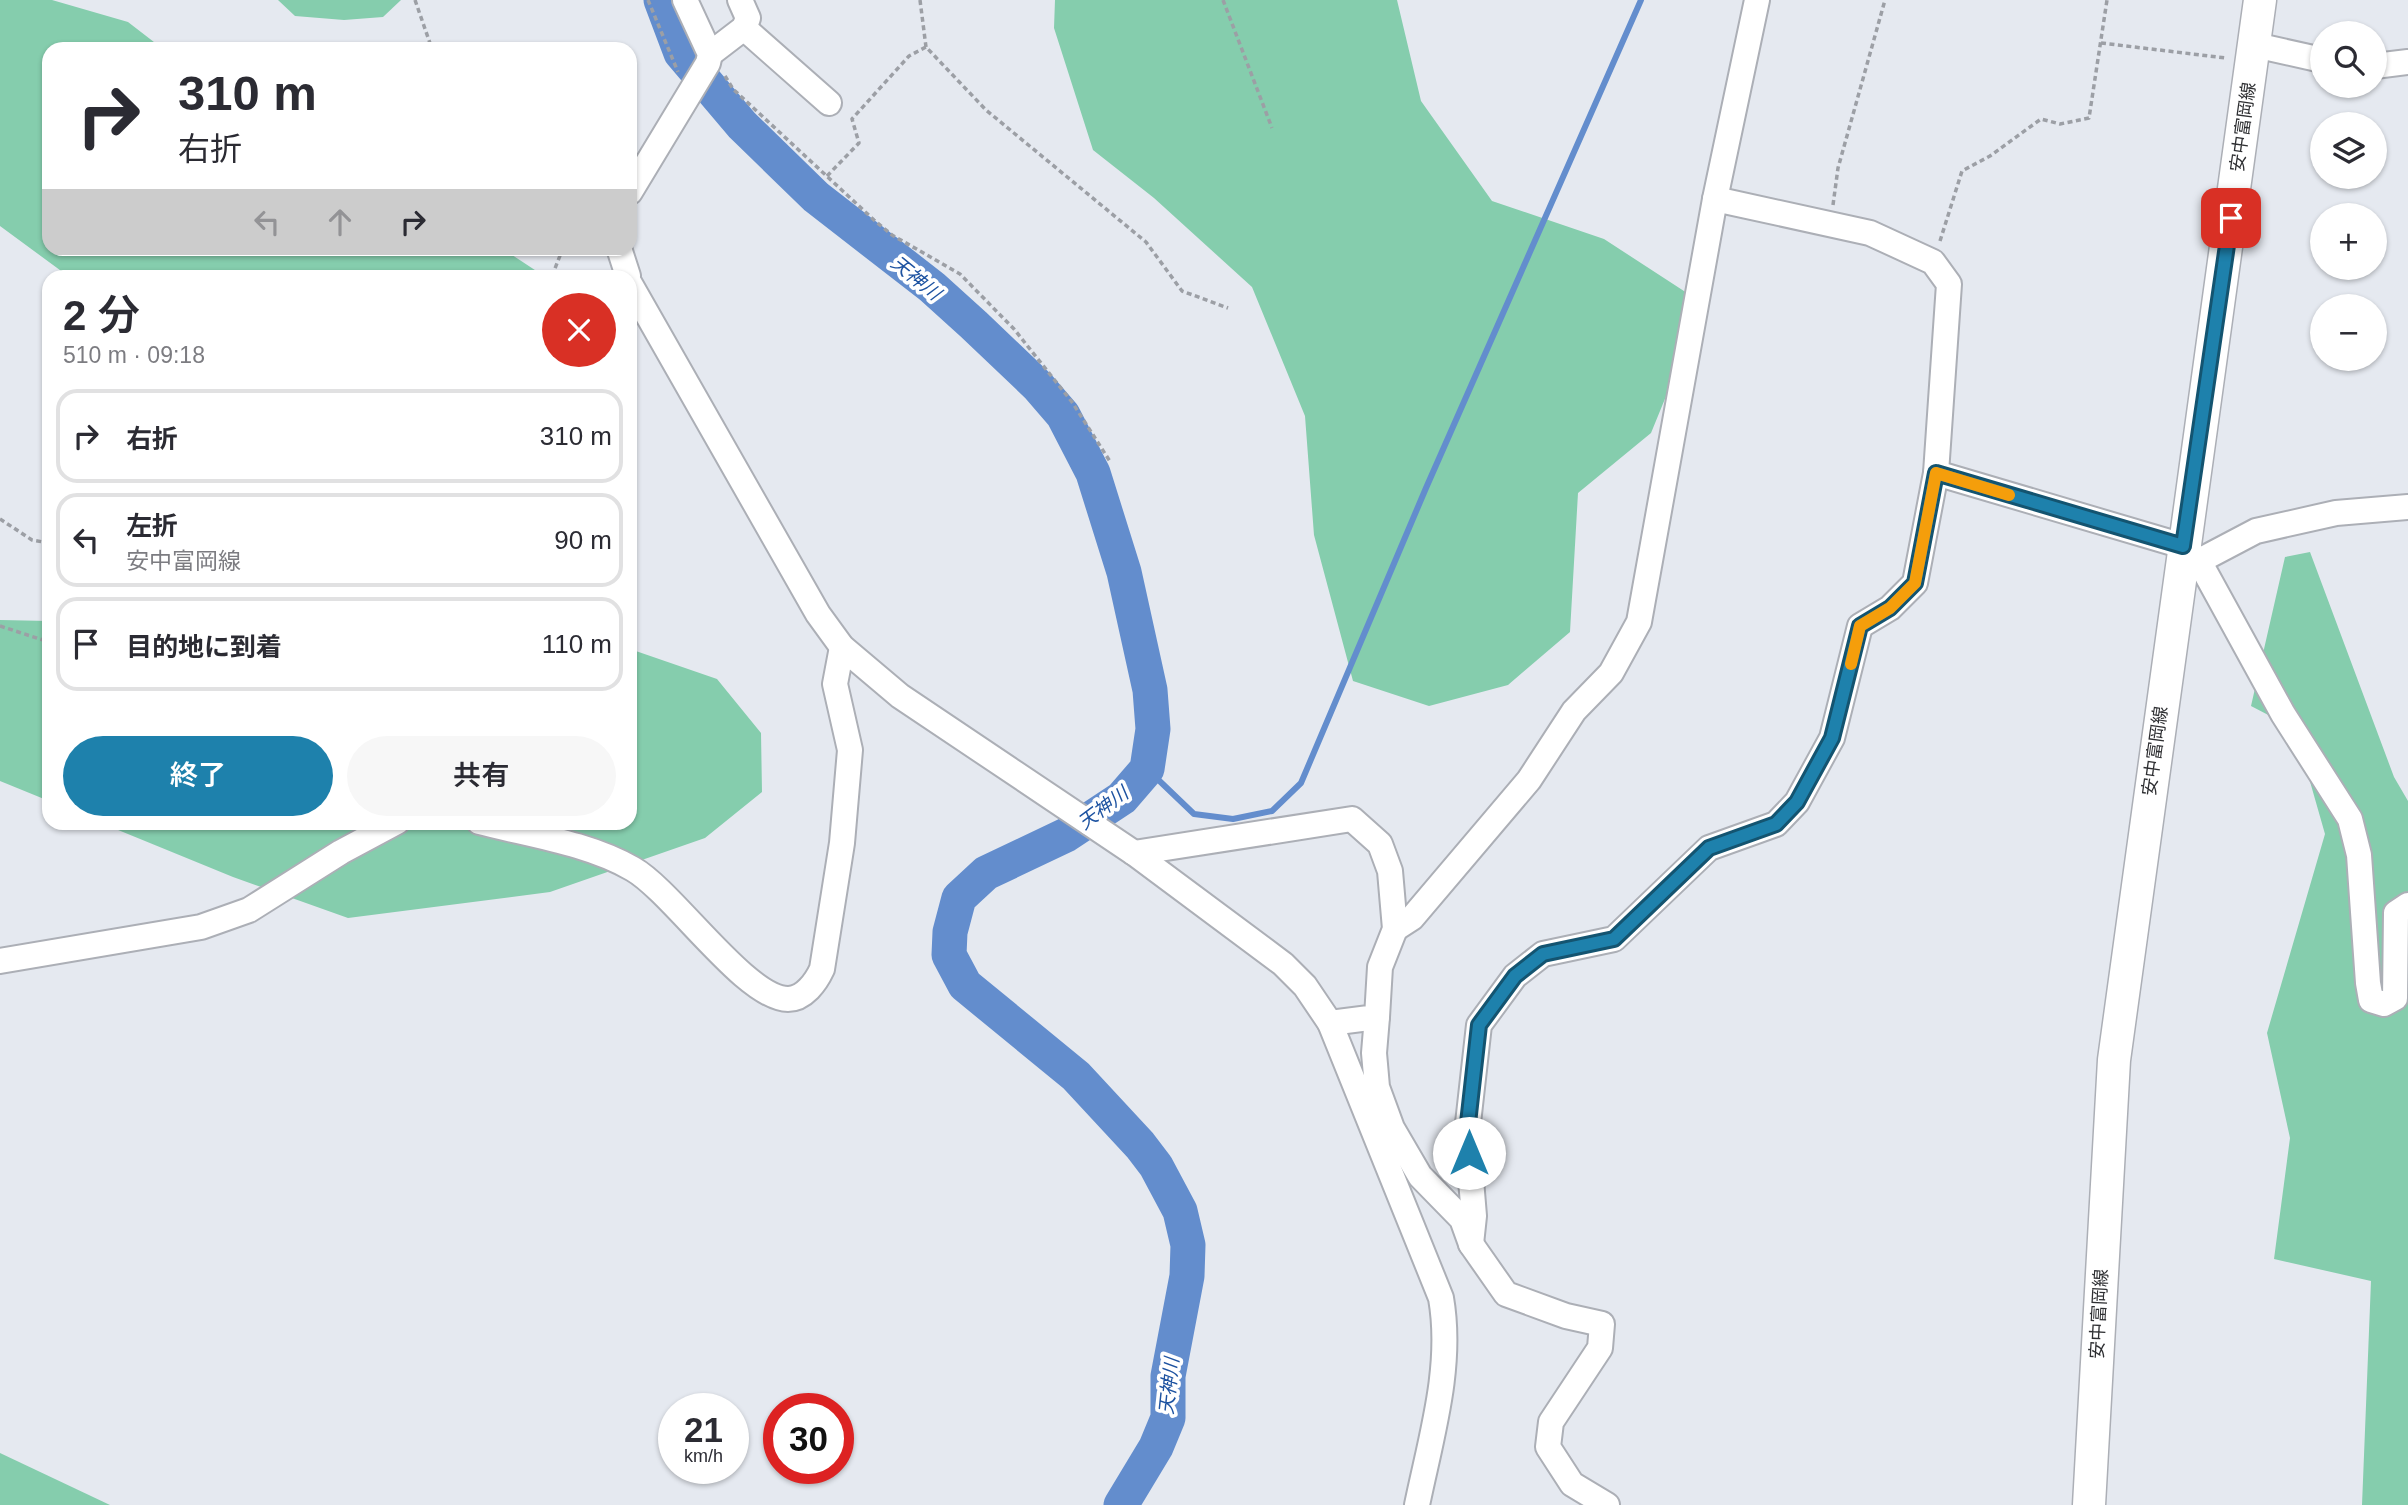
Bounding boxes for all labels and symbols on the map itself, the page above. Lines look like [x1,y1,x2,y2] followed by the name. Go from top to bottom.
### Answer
[2227,81,2259,173] street label: 安中富岡線
[2201,188,2261,248] pin
[887,252,946,305] water label: 天神川
[2139,705,2171,797] street label: 安中富岡線
[1074,781,1134,834] water label: 天神川
[1432,1116,1506,1190] position arrow
[2087,1269,2111,1359] street label: 安中富岡線
[1156,1355,1183,1415] water label: 天神川
[763,1393,854,1484] speed limit sign: 30

